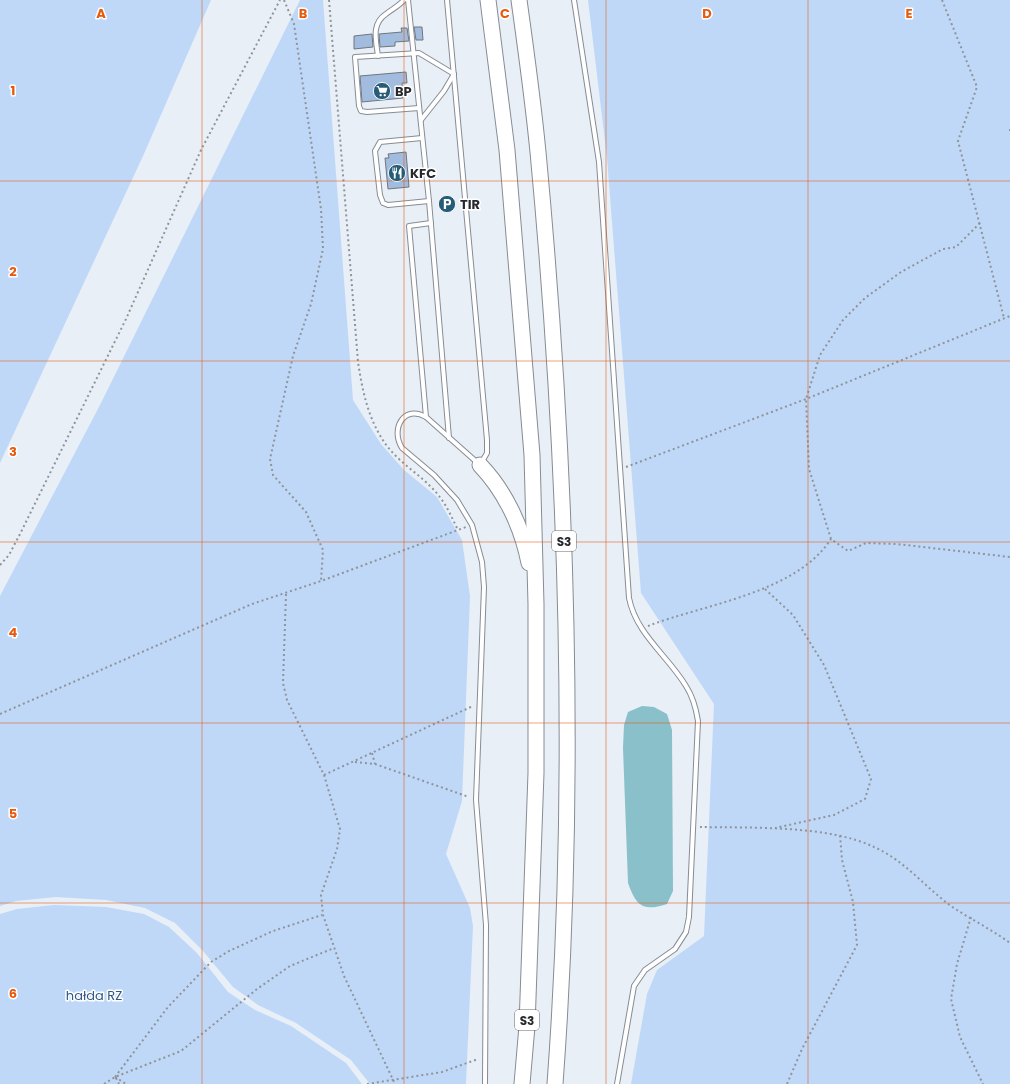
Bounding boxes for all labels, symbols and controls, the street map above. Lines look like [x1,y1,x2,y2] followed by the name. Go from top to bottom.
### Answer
[96,4,106,23] text: A
[299,4,308,23] text: B
[500,4,510,23] text: C
[702,4,712,23] text: D
[905,4,913,23] text: E
[11,81,15,100] text: 1
[372,81,392,101] supermarket icon: BP
[395,82,412,101] place label: BP
[387,163,407,183] restaurant icon: KFC
[410,164,436,183] place label: KFC
[437,194,457,214] parking icon: TIR
[460,195,480,214] place label: TIR
[9,262,17,281] text: 2
[9,442,17,461] text: 3
[552,531,576,551] road number: S3
[9,623,18,642] text: 4
[9,804,17,823] text: 5
[9,984,17,1003] text: 6
[66,986,122,1005] park label: hałda RZ
[515,1010,539,1030] road number: S3

